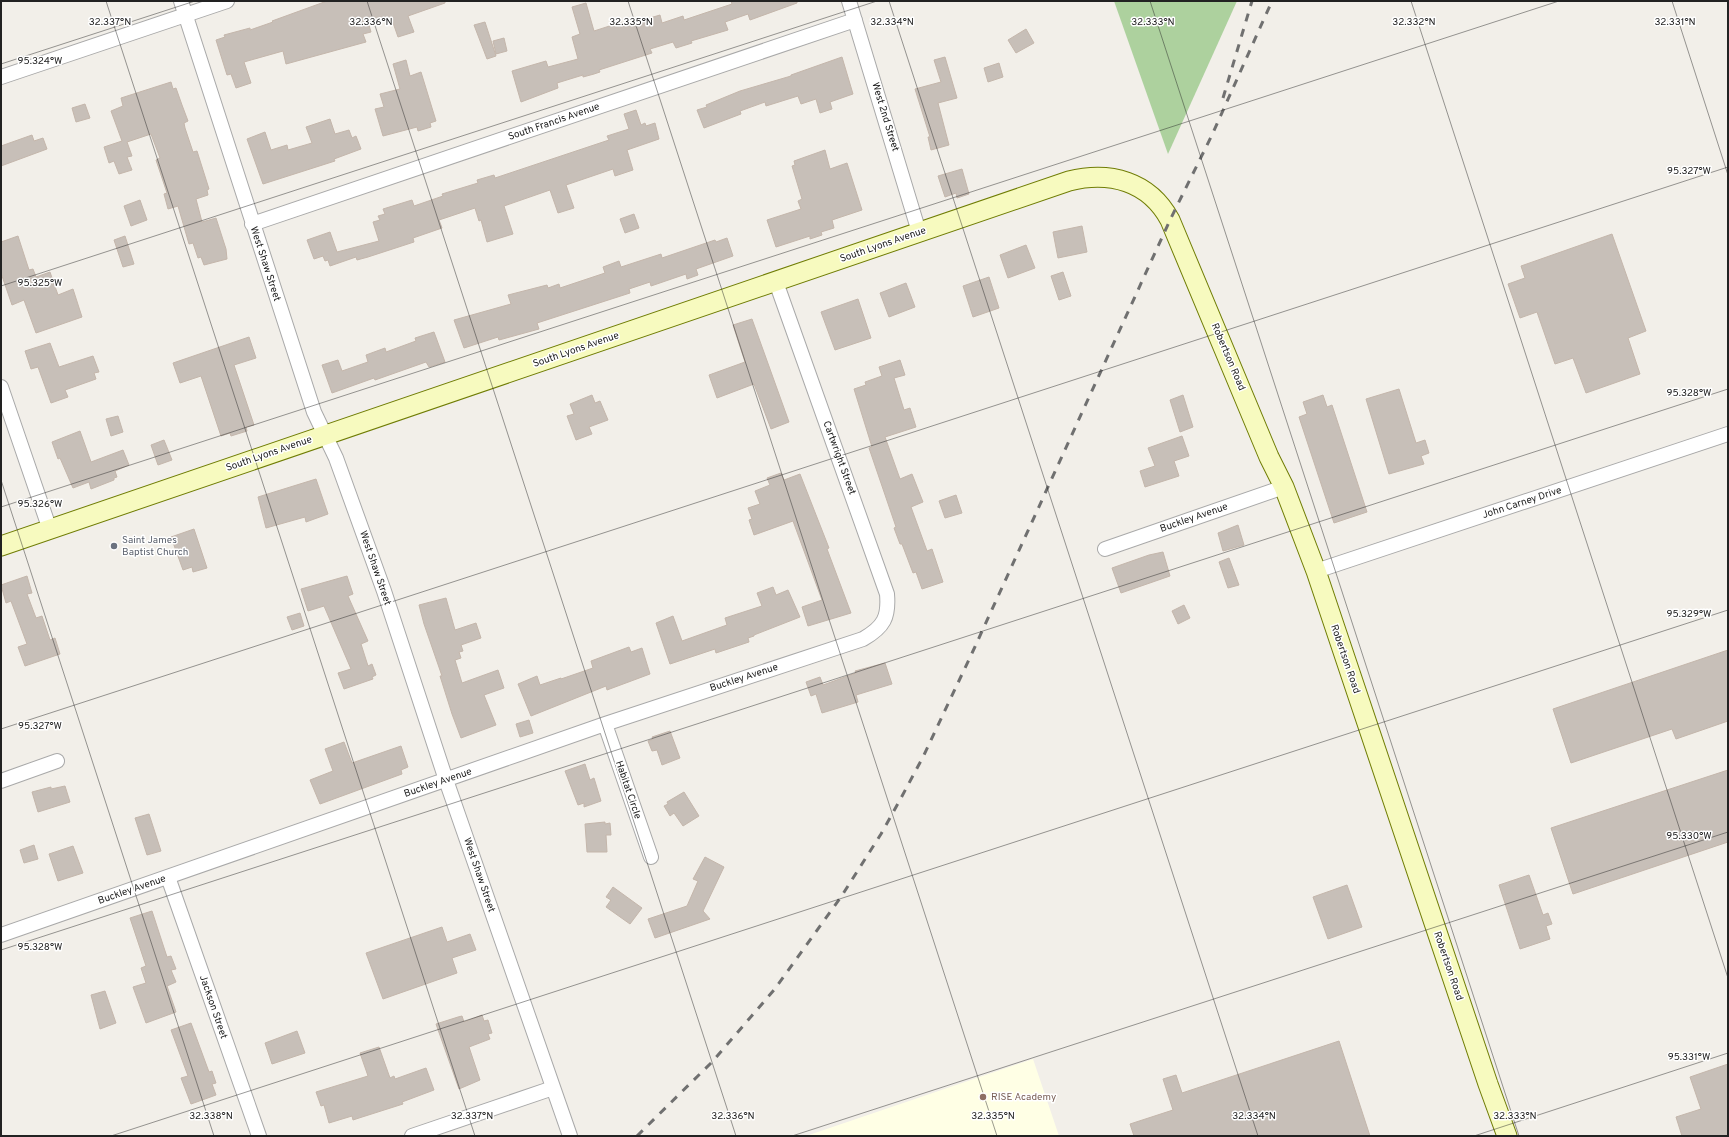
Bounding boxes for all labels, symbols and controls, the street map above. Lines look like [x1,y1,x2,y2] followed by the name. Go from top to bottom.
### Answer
[89,16,131,29] text: 32.337°N
[349,16,393,29] text: 32.336°N
[609,16,653,29] text: 32.335°N
[870,16,914,29] text: 32.334°N
[1131,16,1175,29] text: 32.333°N
[1392,16,1436,29] text: 32.332°N
[1654,16,1696,29] text: 32.331°N
[18,55,62,68] text: 95.324°W
[868,81,902,153] street label: West 2nd Street
[507,100,601,144] street label: South Francis Avenue
[1667,165,1711,178] text: 95.327°W
[838,224,928,266] street label: South Lyons Avenue
[247,225,283,303] street label: West Shaw Street
[17,277,63,290] text: 95.325°W
[1208,321,1248,393] street label: Robertson Road
[531,329,621,371] street label: South Lyons Avenue
[1667,387,1711,400] text: 95.328°W
[820,419,858,497] street label: Cartwright Street
[224,433,314,475] street label: South Lyons Avenue
[1481,484,1563,522] street label: John Carney Drive
[18,498,62,511] text: 95.326°W
[1158,500,1230,536] street label: Buckley Avenue
[356,529,394,607] street label: West Shaw Street
[122,534,189,559] place label: Saint James Baptist Church
[109,541,119,551] marker: Saint James Baptist Church
[1667,608,1711,621] text: 95.329°W
[1327,623,1363,695] street label: Robertson Road
[708,661,780,695] street label: Buckley Avenue
[18,720,62,733] text: 95.327°W
[612,759,644,821] street label: Habitat Circle
[402,765,474,801] street label: Buckley Avenue
[1666,830,1712,843] text: 95.330°W
[460,836,498,914] street label: West Shaw Street
[96,872,168,908] street label: Buckley Avenue
[1430,930,1466,1002] street label: Robertson Road
[18,941,62,954] text: 95.328°W
[196,973,230,1041] street label: Jackson Street
[1668,1051,1710,1064] text: 95.331°W
[991,1091,1056,1104] place label: RISE Academy
[978,1092,988,1102] marker: RISE Academy
[189,1110,233,1123] text: 32.338°N
[451,1110,493,1123] text: 32.337°N
[711,1110,755,1123] text: 32.336°N
[971,1110,1015,1123] text: 32.335°N
[1232,1110,1276,1123] text: 32.334°N
[1493,1110,1537,1123] text: 32.333°N

